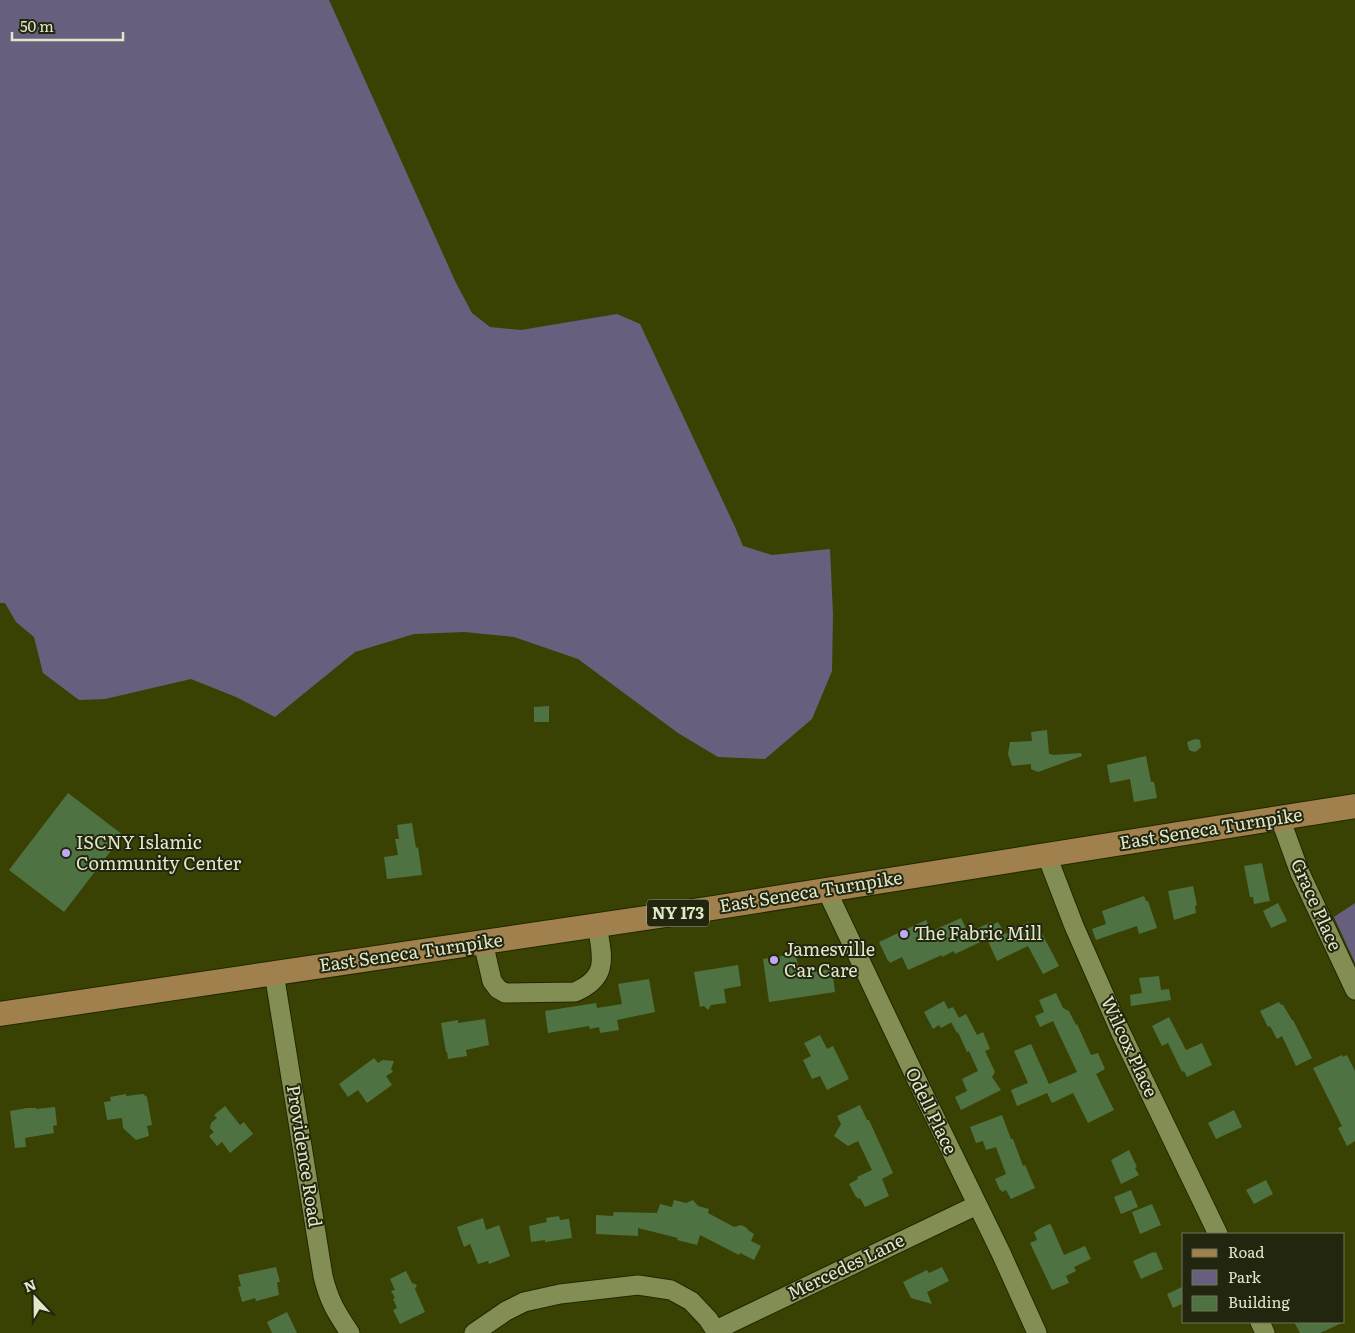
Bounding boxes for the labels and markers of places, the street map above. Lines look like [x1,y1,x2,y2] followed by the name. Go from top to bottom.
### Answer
[76,828,242,876] place label: ISCNY Islamic Community Center
[60,847,72,859] marker: ISCNY Islamic Community Center
[914,919,1042,946] place label: The Fabric Mill
[898,928,910,940] marker: The Fabric Mill
[784,935,875,983] place label: Jamesville Car Care
[768,954,780,966] marker: Jamesville Car Care

